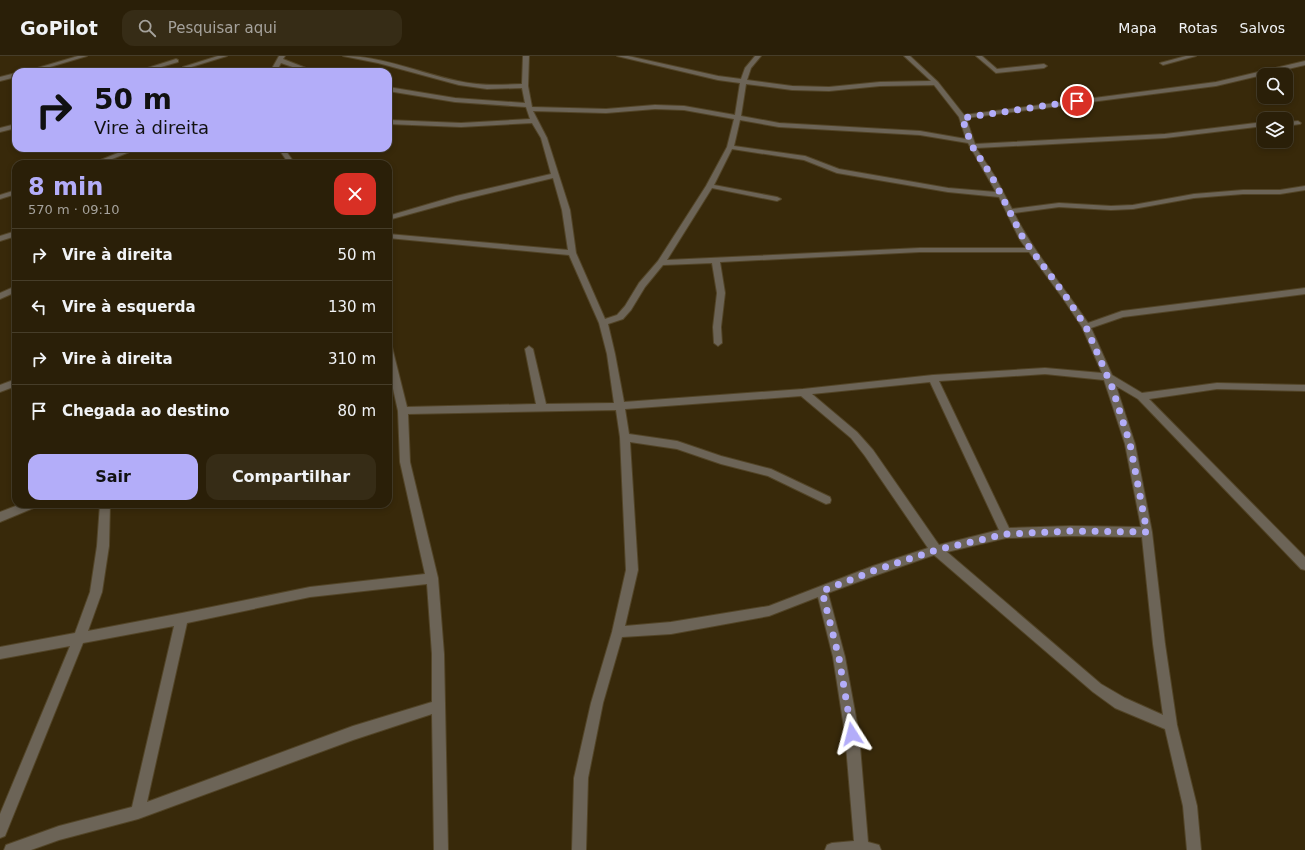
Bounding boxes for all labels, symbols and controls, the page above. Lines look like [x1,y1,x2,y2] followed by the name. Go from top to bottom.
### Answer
[122,10,402,46] search box
[20,17,98,39] text: GoPilot
[136,17,158,39] icon: search
[168,19,277,37] text: Pesquisar aqui
[1118,20,1156,36] text: Mapa
[1178,20,1218,36] text: Rotas
[1240,20,1285,36] text: Salvos
[1257,68,1293,148] map controls
[1257,68,1293,104] button: search
[94,83,172,116] text: 50 m
[28,84,80,136] icon: right
[1060,84,1094,118] pin
[1066,90,1088,112] icon: arrive
[1257,112,1293,148] button: layers
[94,117,209,138] text: Vire à direita
[28,173,103,201] text: 8 min
[334,173,376,215] button: close
[28,202,119,217] text: 570 m · 09:10
[28,244,50,266] icon: right
[62,246,173,264] text: Vire à direita
[338,246,376,264] text: 50 m
[28,296,50,318] icon: left
[62,298,196,316] text: Vire à esquerda
[328,298,376,316] text: 130 m
[28,348,50,370] icon: right
[62,350,173,368] text: Vire à direita
[328,350,376,368] text: 310 m
[28,400,50,422] icon: arrive
[62,402,230,420] text: Chegada ao destino
[338,402,376,420] text: 80 m
[28,454,198,500] button: Sair
[206,454,376,500] button: Compartilhar
[831,713,873,755] position arrow

